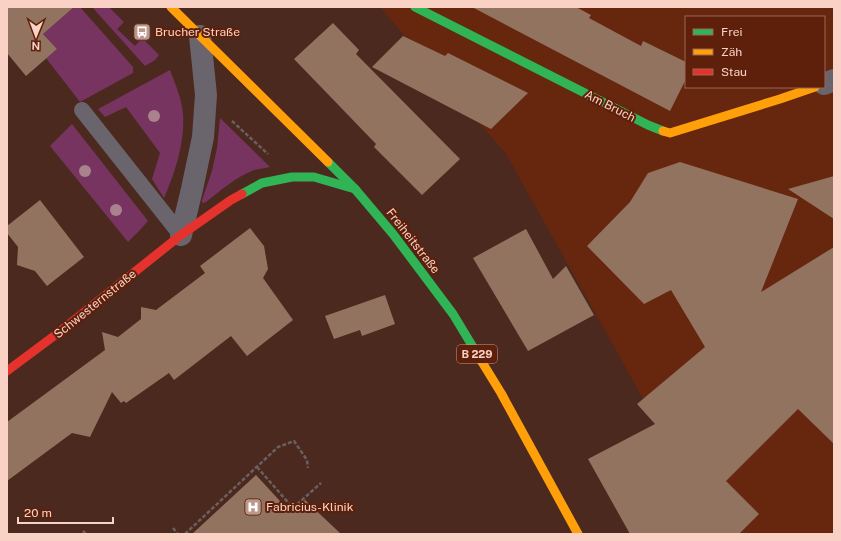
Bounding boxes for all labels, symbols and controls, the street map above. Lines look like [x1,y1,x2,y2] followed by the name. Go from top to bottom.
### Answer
[16,16,56,56] north arrow
[685,16,825,88] legend
[132,22,152,42] bus stop icon: Brucher Straße
[155,25,240,39] place label: Brucher Straße
[721,25,743,39] text: Frei
[31,40,40,52] text: N
[721,45,742,59] text: Zäh
[721,65,747,79] text: Stau
[582,87,638,125] street label: Am Bruch
[383,206,443,276] street label: Freiheitstraße
[51,266,139,341] street label: Schwesternstraße
[457,345,497,363] road number: B 229
[243,497,263,517] hospital icon: Fabricius-Klinik
[18,499,113,525] scale bar
[266,500,354,514] place label: Fabricius-Klinik
[24,506,52,520] text: 20 m

